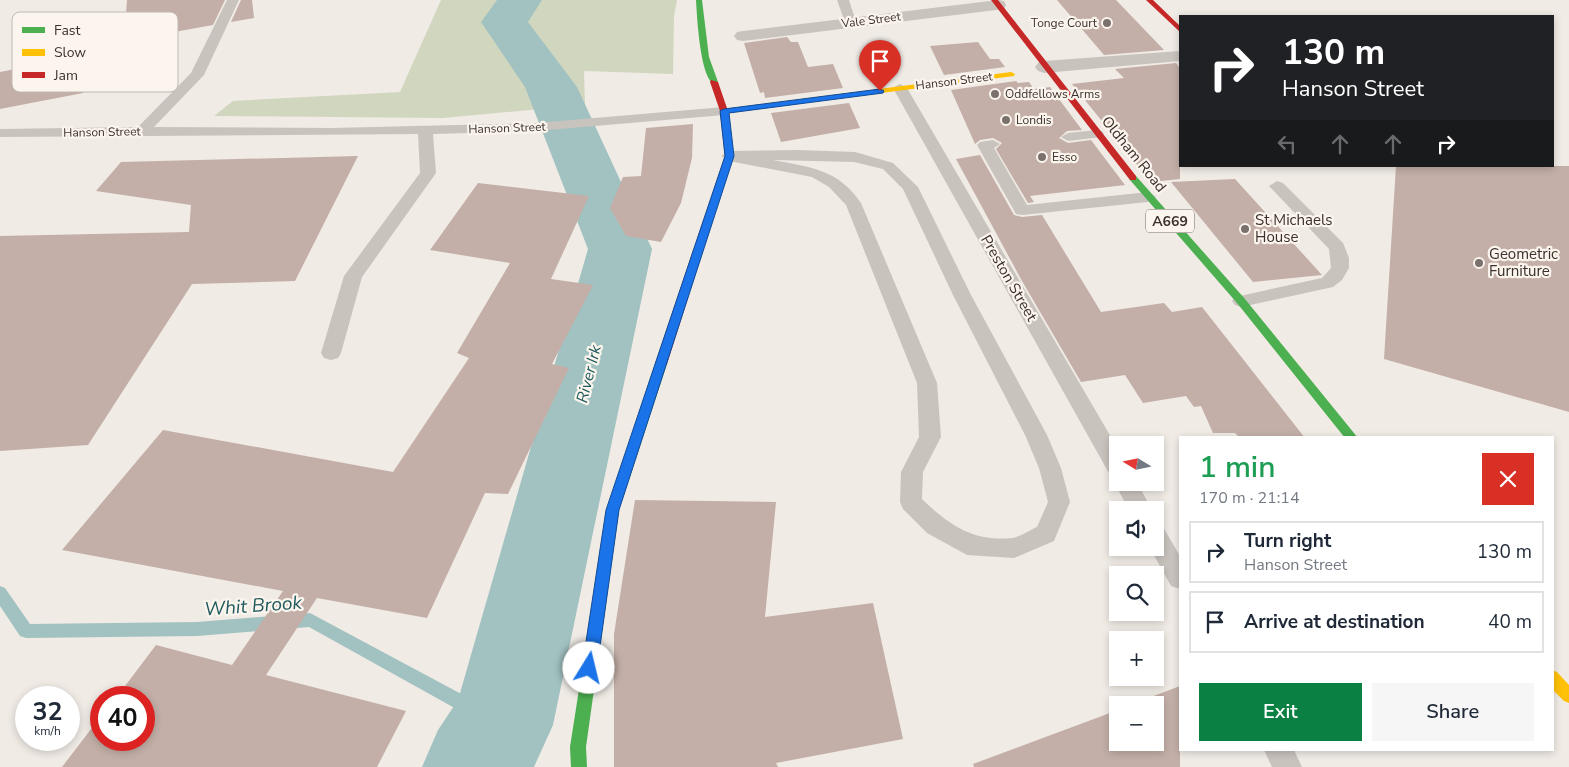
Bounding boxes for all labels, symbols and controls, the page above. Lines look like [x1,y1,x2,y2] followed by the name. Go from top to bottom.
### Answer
[839,8,902,32] street label: Vale Street
[12,12,178,92] legend
[1031,15,1098,31] place label: Tonge Court
[1101,17,1113,29] marker: Tonge Court
[54,21,80,40] text: Fast
[1282,29,1385,76] text: 130 m
[1199,35,1264,100] icon: right
[859,40,901,91] pin
[54,43,86,62] text: Slow
[866,47,894,75] icon: arrive
[53,66,78,85] text: Jam
[915,68,994,94] street label: Hanson Street
[1282,74,1424,104] text: Hanson Street
[1005,86,1100,102] place label: Oddfellows Arms
[989,88,1001,100] marker: Oddfellows Arms
[1016,112,1052,128] place label: Londis
[1097,112,1171,196] street label: Oldham Road
[1000,114,1012,126] marker: Londis
[468,119,547,137] street label: Hanson Street
[63,123,142,141] street label: Hanson Street
[1273,130,1301,158] icon: left
[1326,130,1354,158] icon: ahead
[1379,130,1407,158] icon: ahead
[1432,130,1460,158] icon: right
[1052,149,1077,165] place label: Esso
[1036,151,1048,163] marker: Esso
[1146,210,1194,232] road number: A669
[1255,210,1333,247] place label: St Michaels House
[1239,223,1251,235] marker: St Michaels House
[976,231,1042,325] street label: Preston Street
[1489,244,1558,281] place label: Geometric Furniture
[1473,257,1485,269] marker: Geometric Furniture
[571,342,607,405] water label: River Irk
[1109,436,1164,491] north arrow
[1109,436,1164,751] map controls
[1199,447,1275,488] text: 1 min
[1482,453,1534,505] button: close
[1199,487,1300,509] text: 170 m · 21:14
[1109,501,1164,556] button: sound
[1244,528,1331,554] text: Turn right
[1201,538,1229,566] icon: right
[1477,539,1532,565] text: 130 m
[1244,554,1347,576] text: Hanson Street
[1109,566,1164,621] button: search
[203,590,303,622] water label: Whit Brook
[1201,608,1229,636] icon: arrive
[1244,609,1425,635] text: Arrive at destination
[1488,609,1532,635] text: 40 m
[1109,631,1164,686] button: +
[562,641,614,693] position arrow
[1199,683,1362,741] button: Exit
[1372,683,1534,741] button: Share
[90,686,155,751] speed limit sign: 40
[32,695,63,729] text: 32
[1109,696,1164,751] button: −
[34,723,61,739] text: km/h

